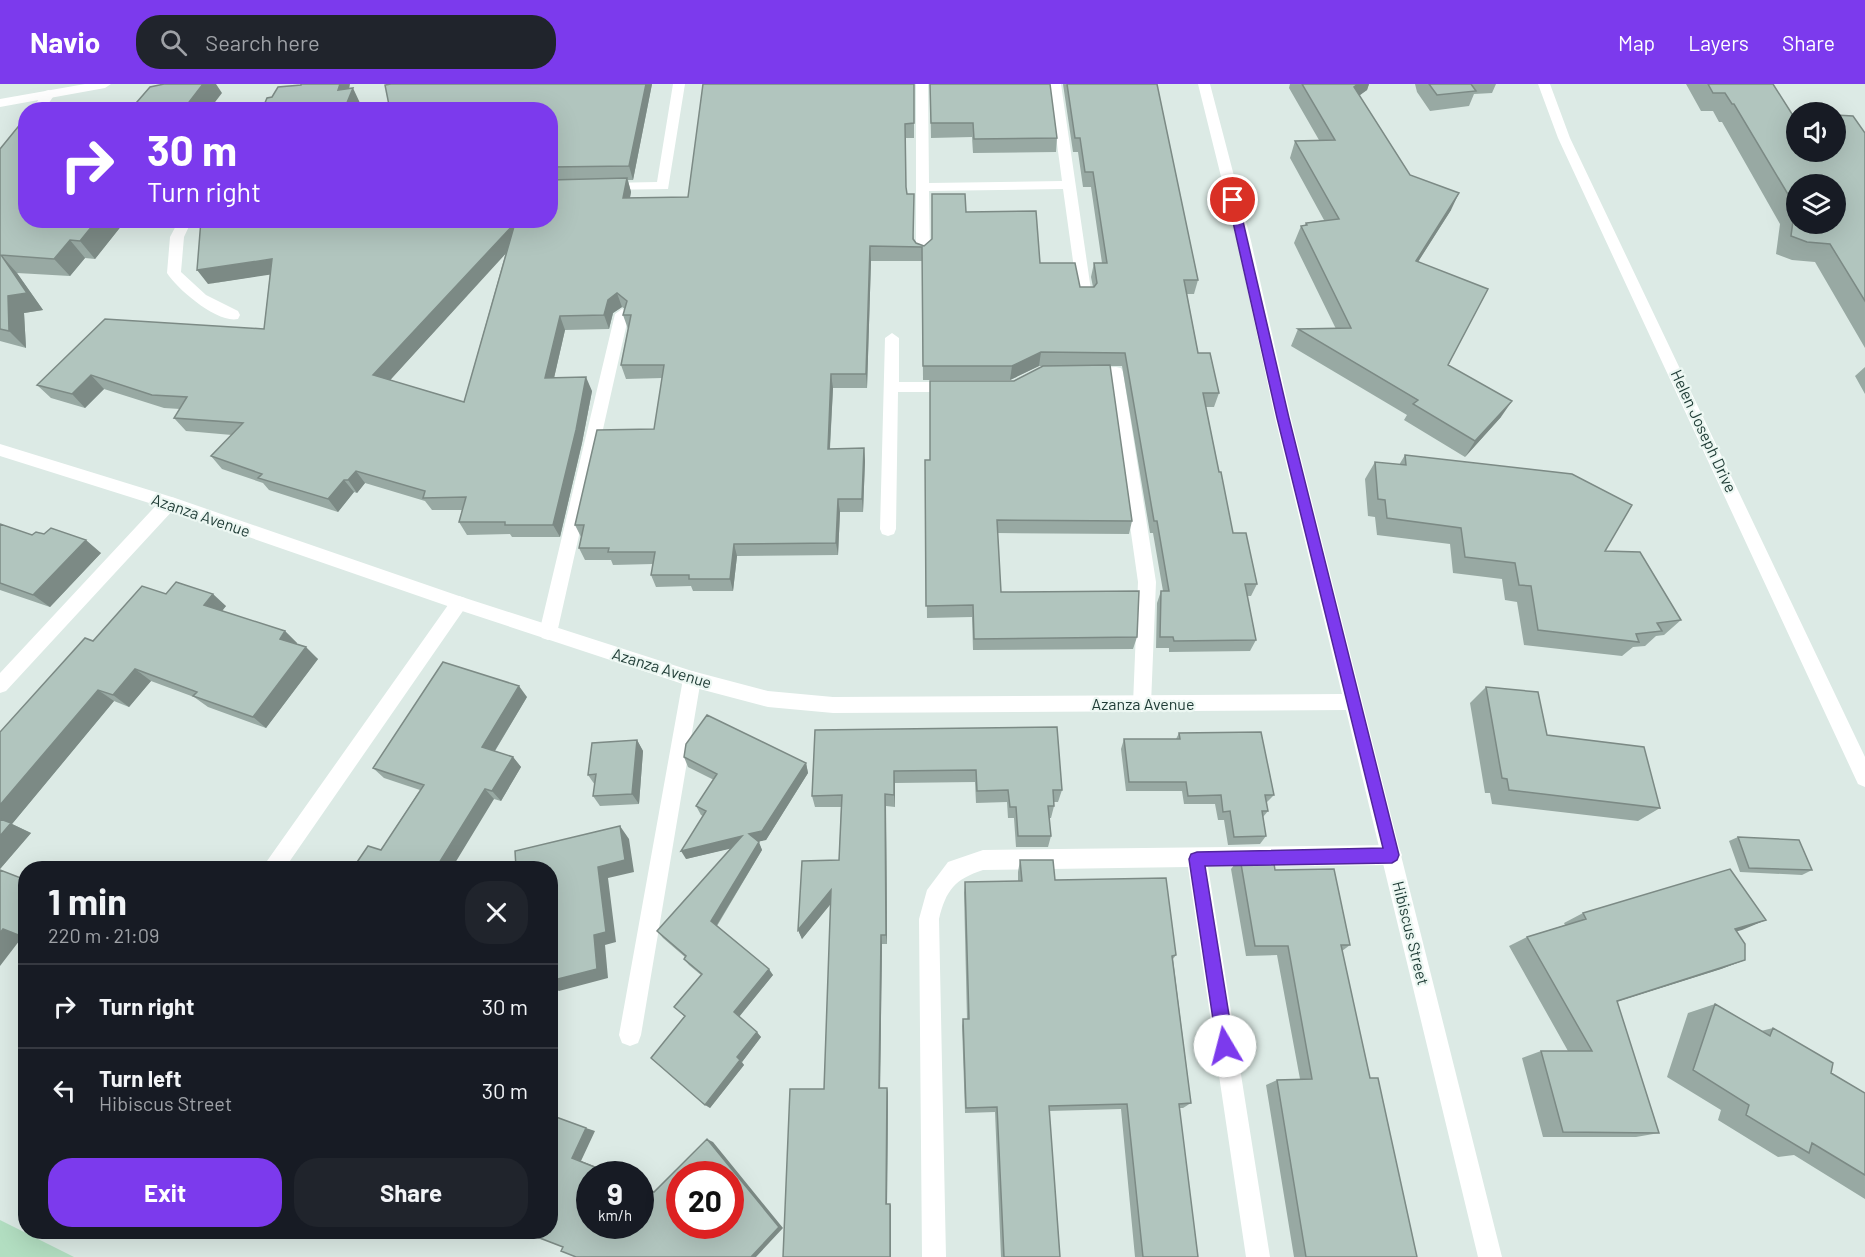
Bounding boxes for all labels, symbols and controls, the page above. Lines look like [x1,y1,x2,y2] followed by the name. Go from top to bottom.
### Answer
[136,15,556,69] search box
[30,25,100,59] text: Navio
[157,26,190,59] icon: search
[205,29,320,55] text: Search here
[1618,30,1655,55] text: Map
[1688,30,1749,55] text: Layers
[1782,30,1835,55] text: Share
[1786,102,1846,234] map controls
[1786,102,1846,162] button: sound
[147,124,237,174] text: 30 m
[48,126,126,204] icon: right
[1207,174,1258,225] pin
[1786,174,1846,234] button: layers
[147,175,261,207] text: Turn right
[1216,183,1249,216] icon: arrive
[1668,366,1741,495] street label: Helen Joseph Drive
[149,489,253,540] street label: Azanza Avenue
[610,643,714,692] street label: Azanza Avenue
[1092,694,1194,713] street label: Azanza Avenue
[48,879,127,922] text: 1 min
[1389,879,1434,987] street label: Hibiscus Street
[465,881,528,944] button: close
[48,923,159,947] text: 220 m · 21:09
[48,990,81,1023] icon: right
[99,993,194,1019] text: Turn right
[482,993,528,1019] text: 30 m
[1193,1014,1257,1078] position arrow
[99,1065,182,1091] text: Turn left
[48,1074,81,1107] icon: left
[482,1077,528,1103] text: 30 m
[99,1091,232,1115] text: Hibiscus Street
[48,1158,282,1227] button: Exit
[294,1158,528,1227] button: Share
[666,1161,744,1239] speed limit sign: 20
[607,1175,623,1211] text: 9
[598,1206,632,1224] text: km/h

